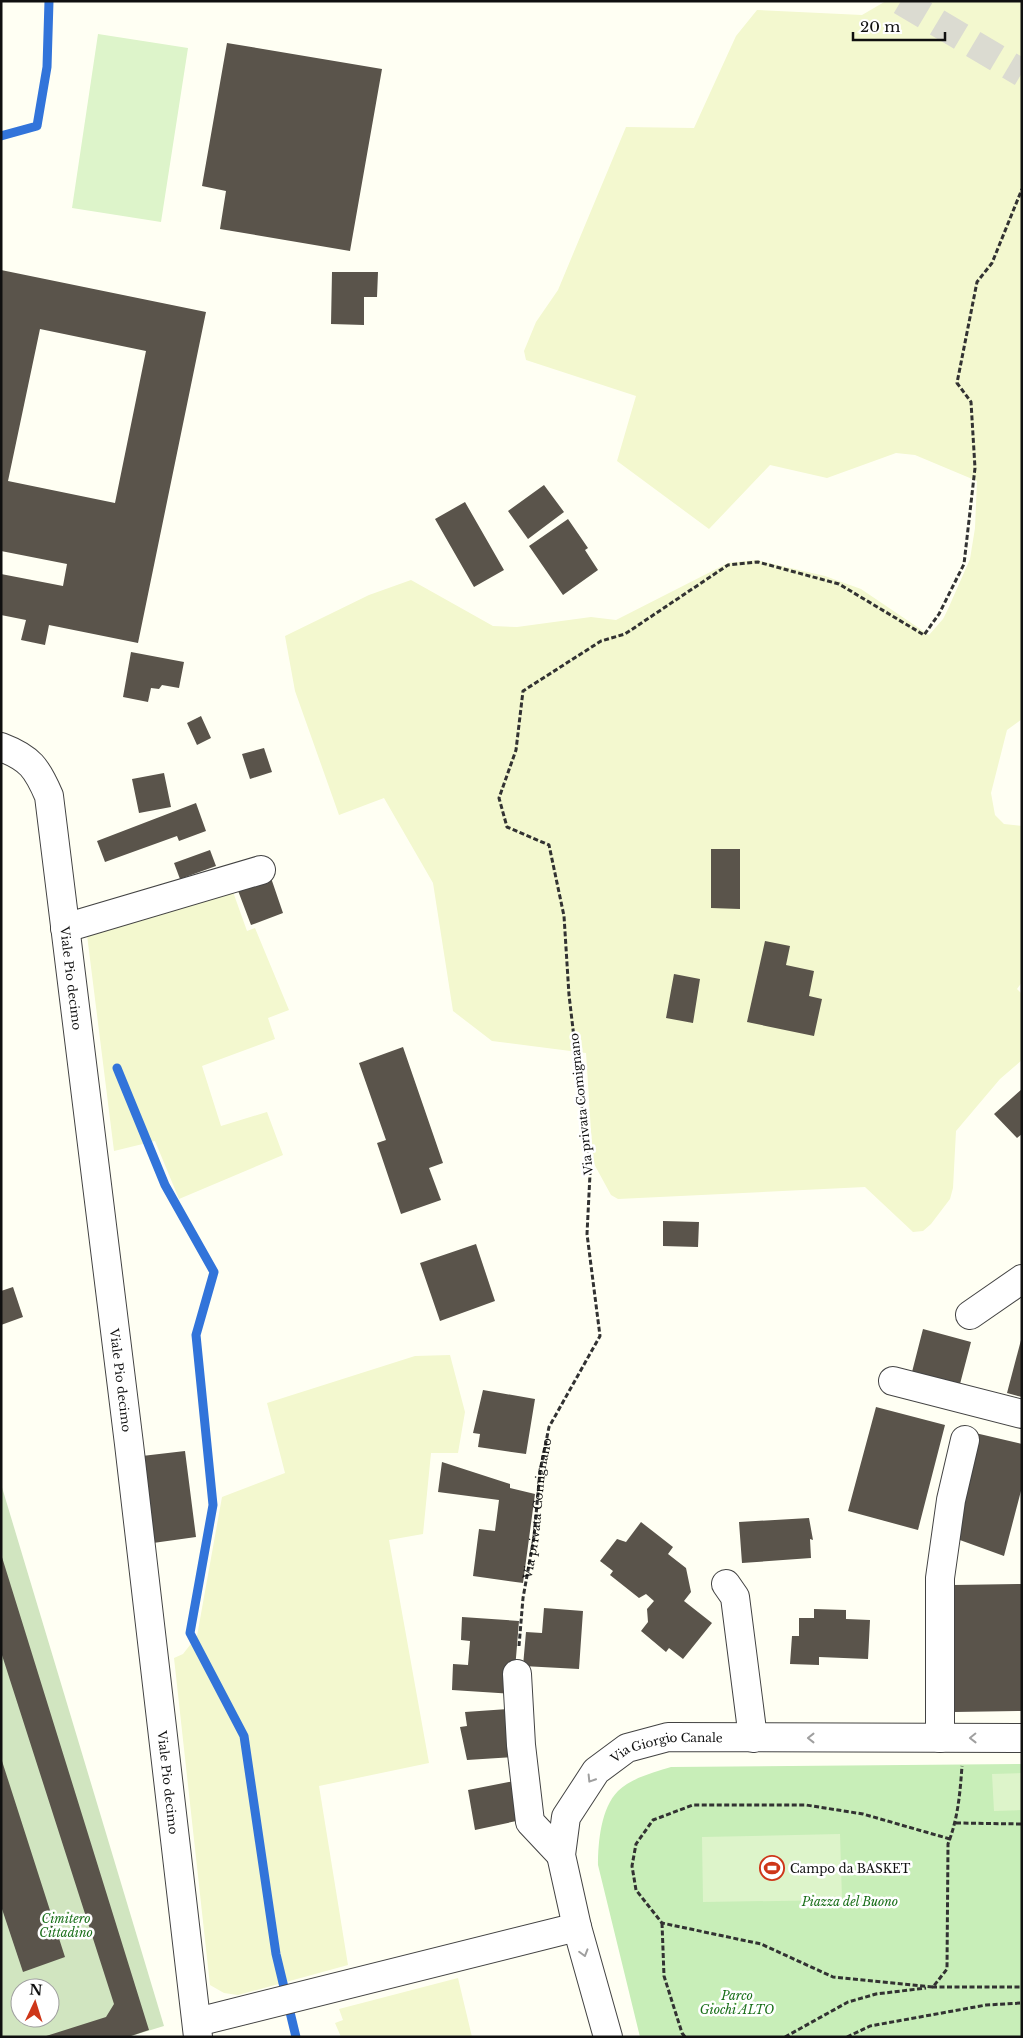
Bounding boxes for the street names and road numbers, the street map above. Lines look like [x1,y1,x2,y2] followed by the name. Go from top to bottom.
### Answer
[58,925,85,1031] street label: Viale Pio decimo
[566,1032,596,1177] street label: Via privata Comignano
[107,1327,135,1433] street label: Viale Pio decimo
[519,1436,554,1581] street label: Via privata Comignano
[155,1729,182,1835] street label: Viale Pio decimo
[606,1729,723,1766] street label: Via Giorgio Canale

